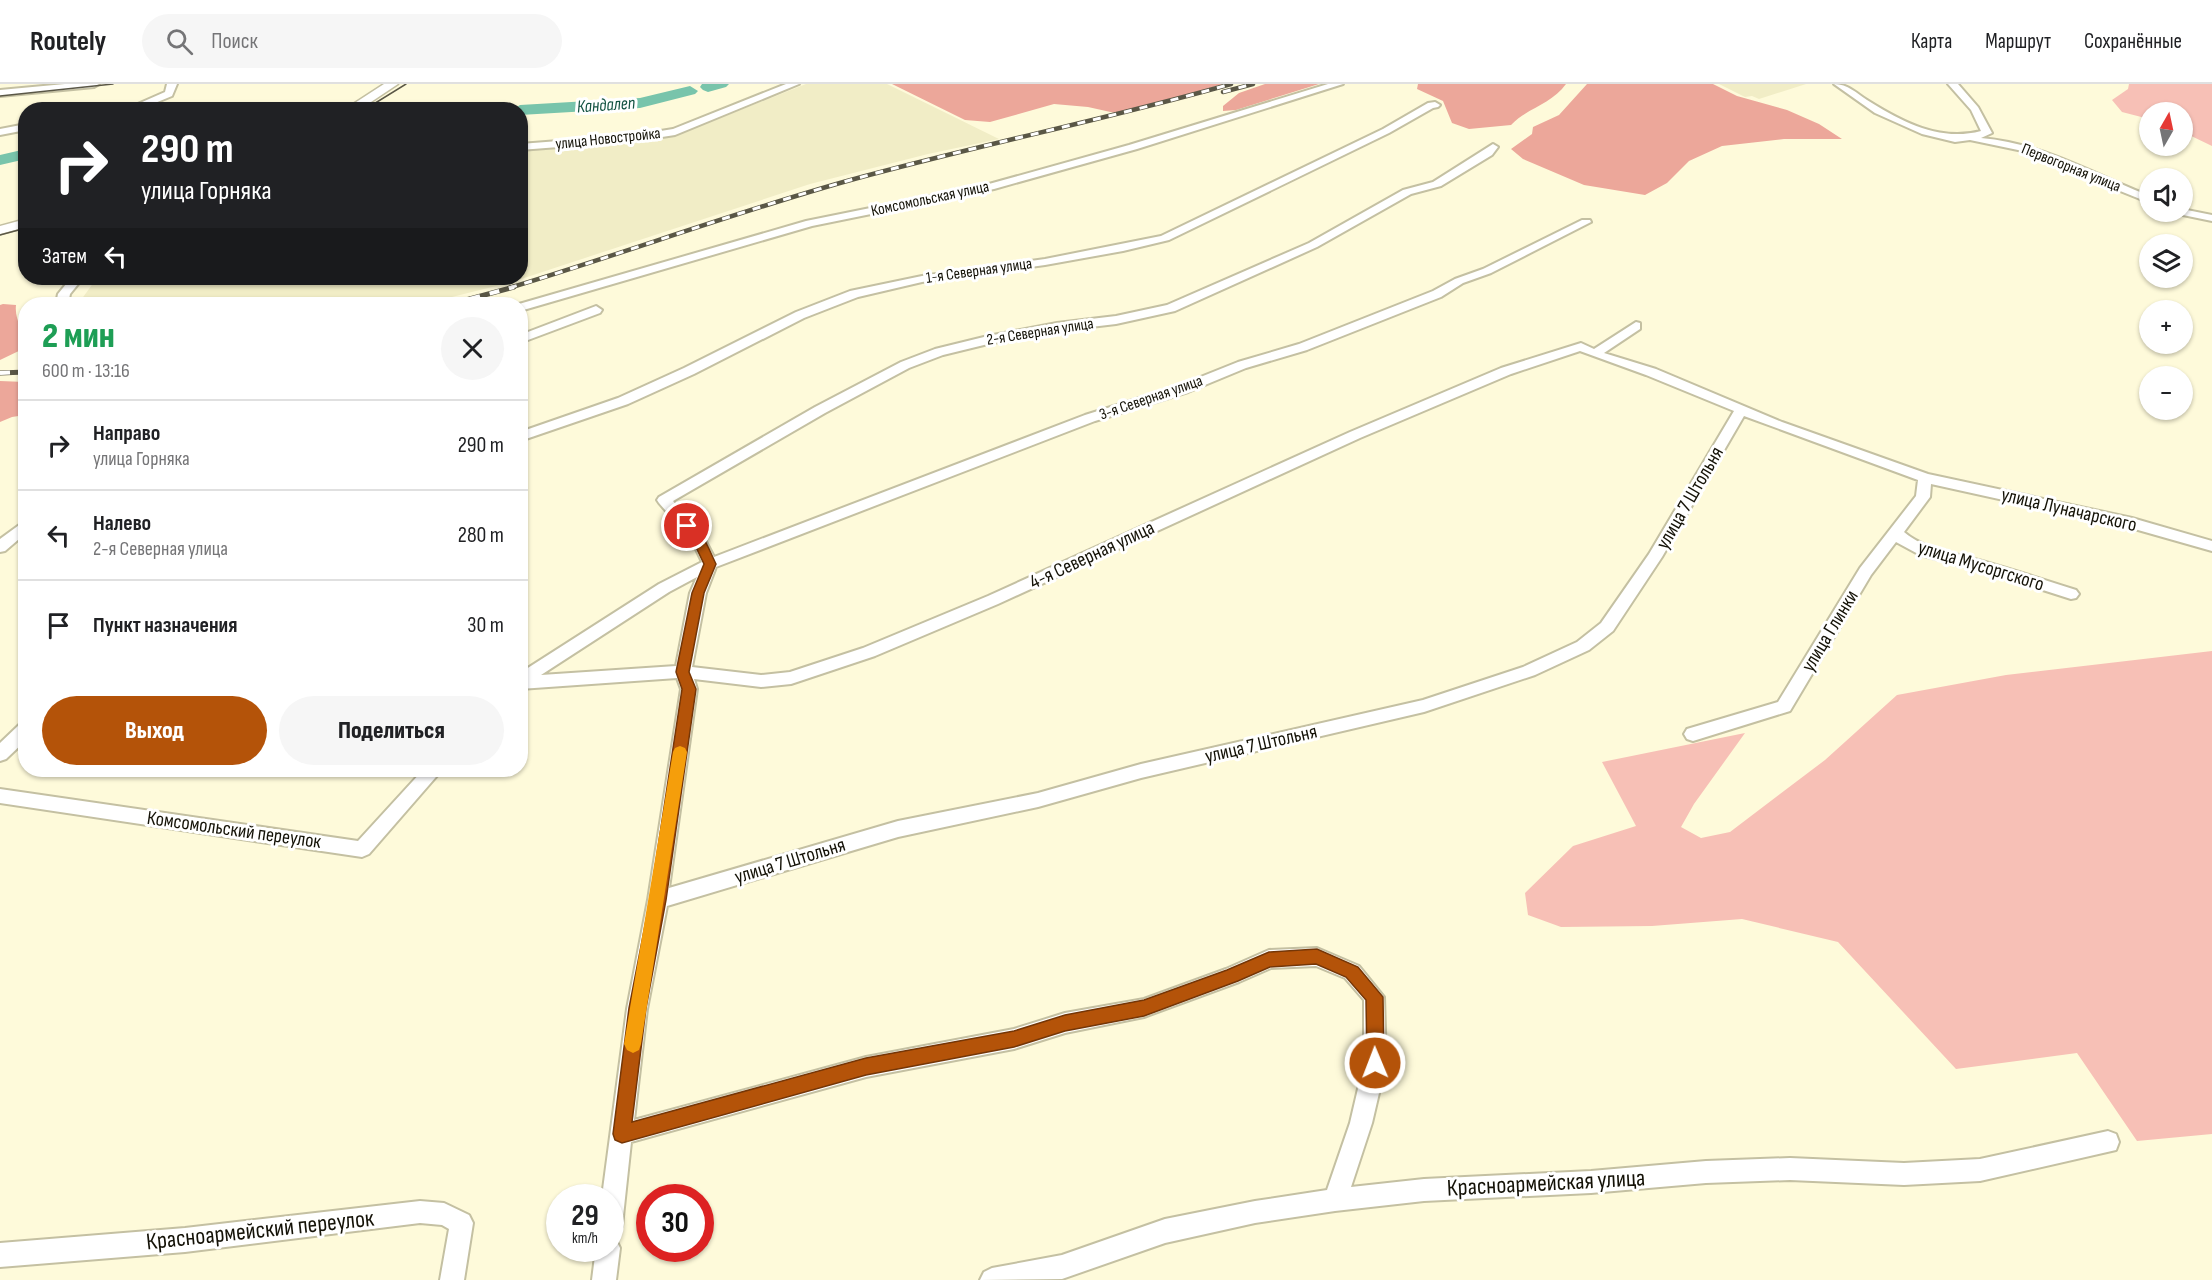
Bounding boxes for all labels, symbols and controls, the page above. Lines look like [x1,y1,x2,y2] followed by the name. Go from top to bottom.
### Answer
[142,14,562,68] search box
[30,25,106,58] text: Routely
[163,25,196,58] icon: search
[211,28,258,55] text: Поиск
[1911,29,1952,54] text: Карта
[1985,29,2051,54] text: Маршрут
[2084,29,2182,54] text: Сохранённые
[576,92,636,118] water label: Кандалеп
[2139,102,2193,156] north arrow
[2139,102,2193,420] map controls
[141,124,234,175] text: 290 m
[554,124,662,154] street label: улица Новостройка
[42,126,120,204] icon: right
[2019,139,2123,197] street label: Первогорная улица
[2139,168,2193,222] button: sound
[141,175,272,207] text: улица Горняка
[869,177,991,221] street label: Комсомольская улица
[2139,234,2193,288] button: layers
[99,240,132,273] icon: left
[42,243,87,270] text: Затем
[925,254,1033,288] street label: 1-я Северная улица
[2139,300,2193,354] button: +
[985,314,1095,350] street label: 2-я Северная улица
[42,315,115,358] text: 2 мин
[441,317,504,380] button: close
[42,359,130,383] text: 600 m · 13:16
[2139,366,2193,420] button: −
[1097,371,1205,425] street label: 3-я Северная улица
[93,420,160,447] text: Направо
[42,429,75,462] icon: right
[458,432,504,459] text: 290 m
[1651,442,1729,554] street label: улица 7 Штольня
[93,447,190,471] text: улица Горняка
[1999,483,2139,537] street label: улица Луначарского
[661,500,712,551] pin
[670,509,703,542] icon: arrive
[93,510,151,537] text: Налево
[1026,516,1158,594] street label: 4-я Северная улица
[42,519,75,552] icon: left
[458,522,504,549] text: 280 m
[1915,535,2047,597] street label: улица Мусоргского
[93,537,228,561] text: 2-я Северная улица
[1796,586,1864,676] street label: улица Глинки
[42,609,75,642] icon: arrive
[93,612,237,639] text: Пункт назначения
[467,612,504,639] text: 30 m
[42,696,267,765] button: Выход
[279,696,504,765] button: Поделиться
[1203,719,1319,769] street label: улица 7 Штольня
[145,806,323,854] street label: Комсомольский переулок
[732,833,848,889] street label: улица 7 Штольня
[1343,1031,1407,1095] position arrow
[1446,1163,1646,1203] street label: Красноармейская улица
[636,1184,714,1262] speed limit sign: 30
[571,1198,599,1234] text: 29
[145,1204,376,1256] street label: Красноармейский переулок
[572,1229,598,1248] text: km/h

